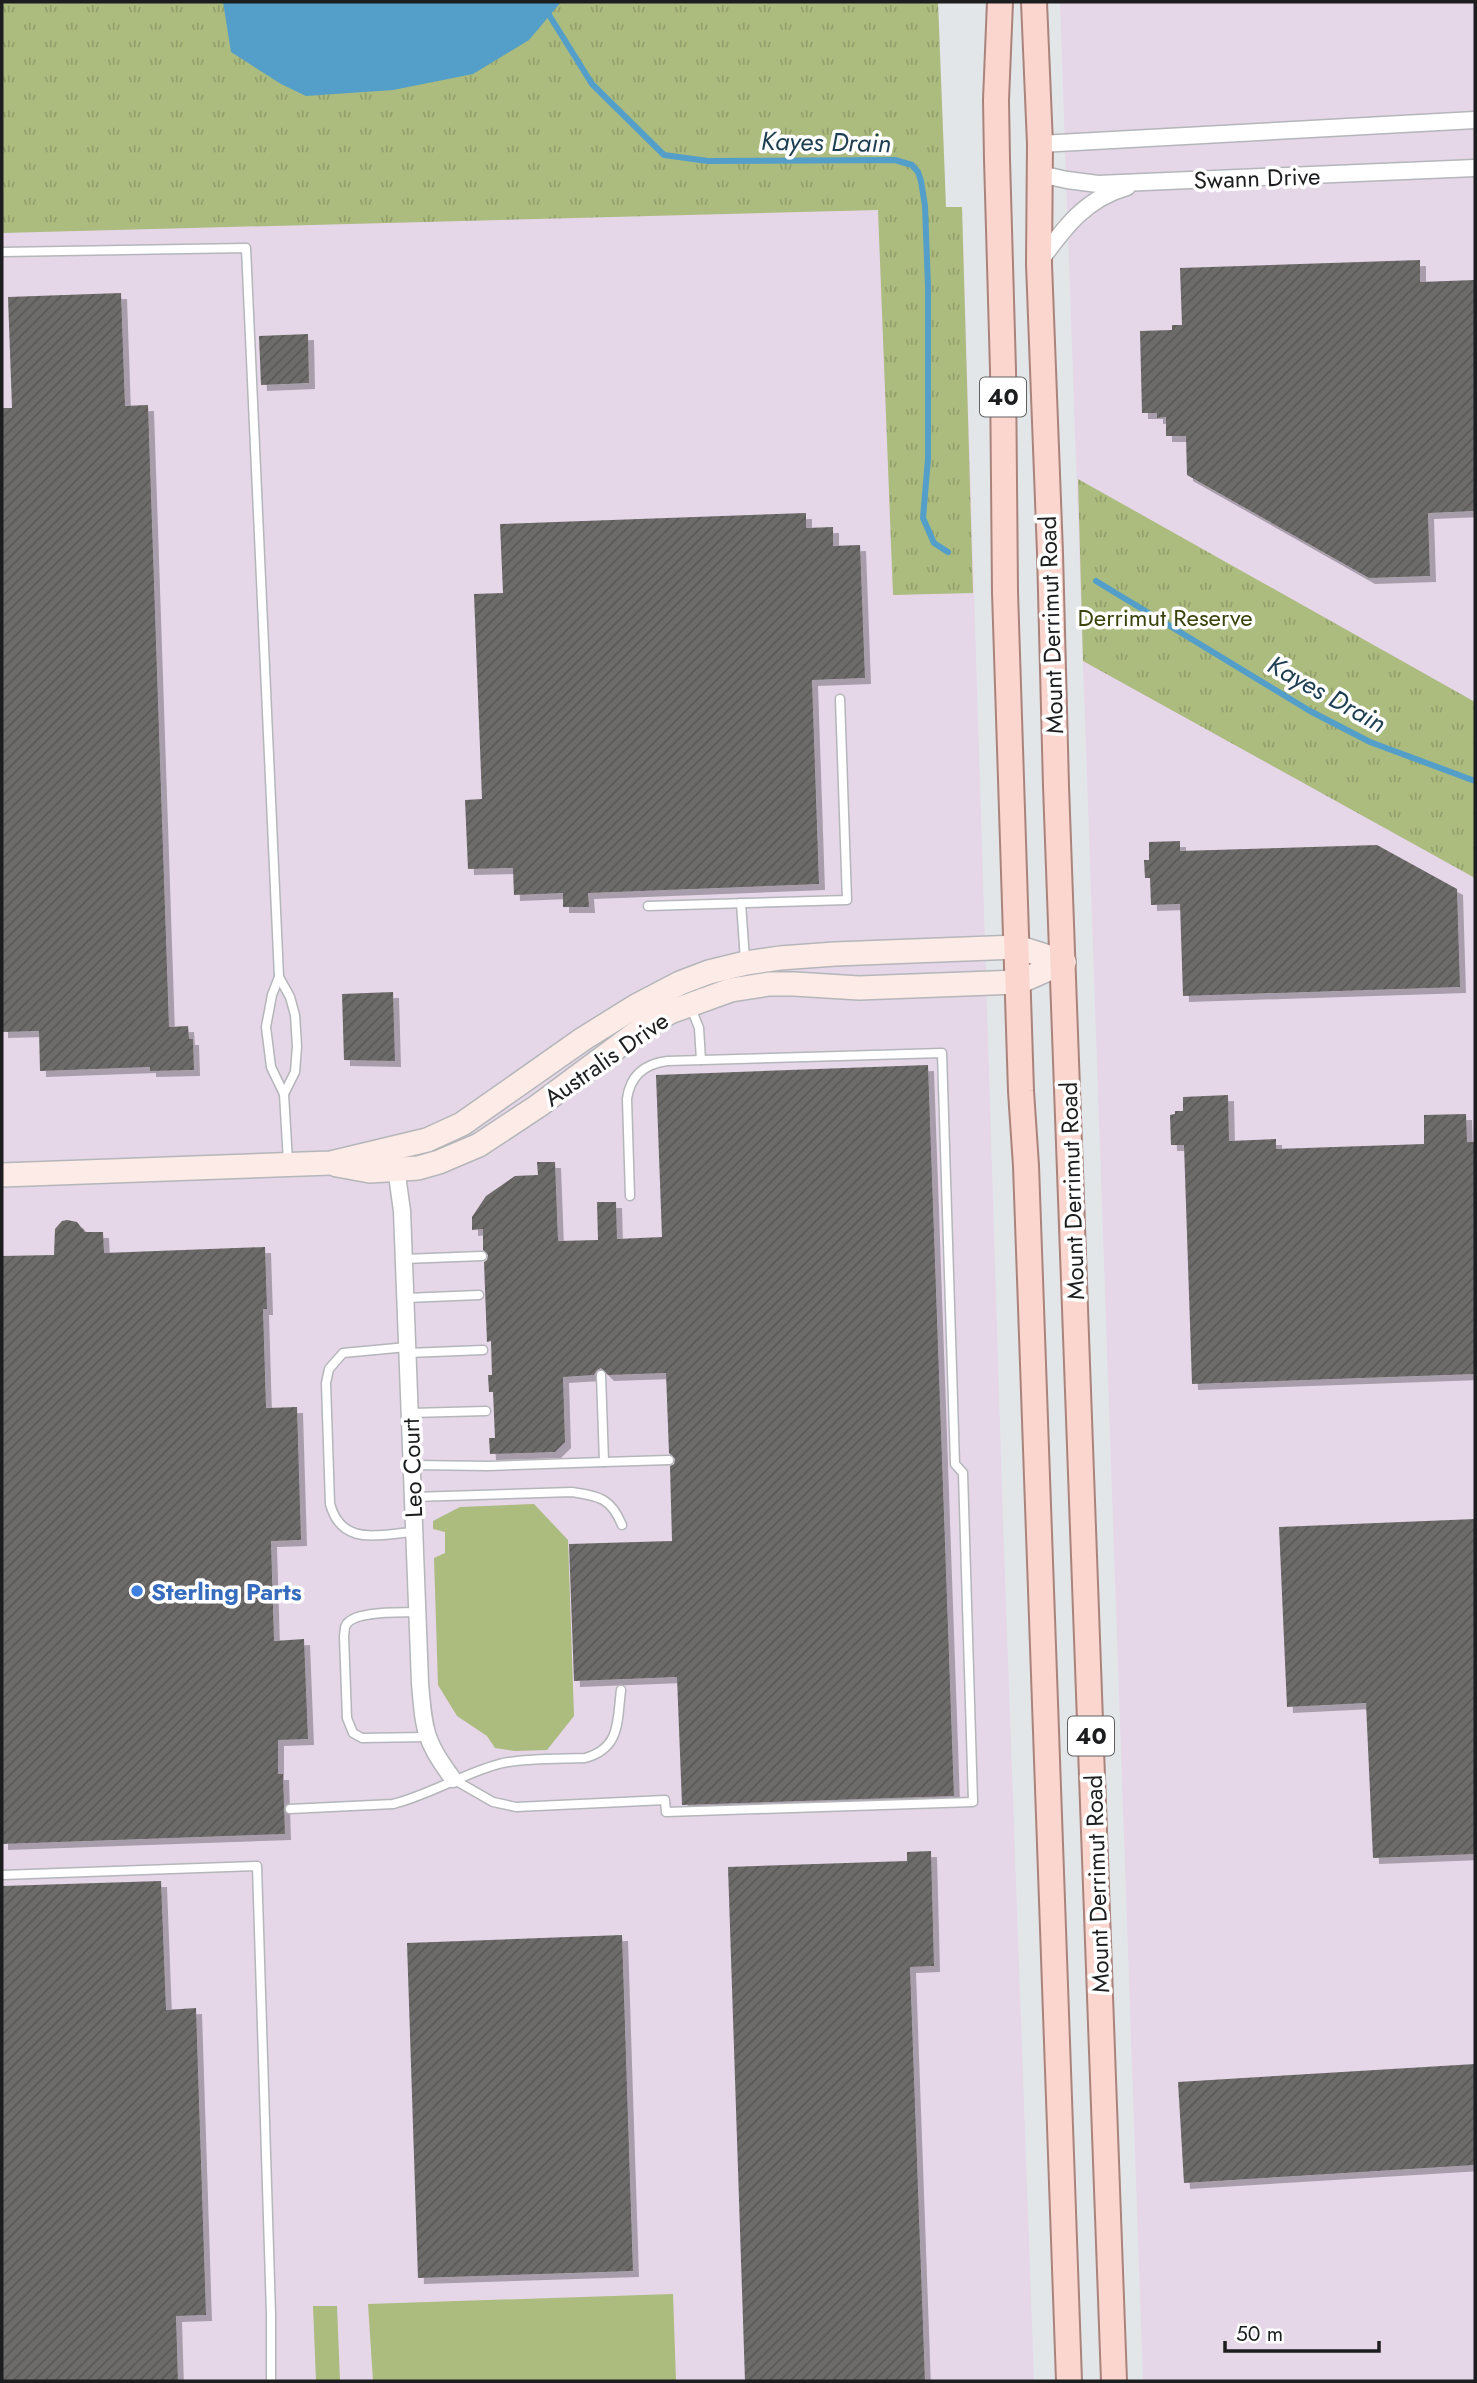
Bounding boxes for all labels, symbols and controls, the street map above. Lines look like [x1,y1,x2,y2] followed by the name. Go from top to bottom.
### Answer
[761,122,891,162] water label: Kayes Drain
[1193,158,1321,198] street label: Swann Drive
[980,378,1026,416] road number: 40
[1030,515,1072,735] street label: Mount Derrimut Road
[1077,600,1253,635] park label: Derrimut Reserve
[1261,646,1393,742] water label: Kayes Drain
[537,1003,675,1115] street label: Australis Drive
[1051,1081,1093,1301] street label: Mount Derrimut Road
[393,1417,431,1518] street label: Leo Court
[151,1574,302,1609] place label: Sterling Parts
[129,1583,145,1599] marker: Sterling Parts
[1068,1716,1114,1756] road number: 40
[1076,1774,1118,1994] street label: Mount Derrimut Road
[1225,2310,1379,2354] scale bar
[1236,2319,1283,2349] text: 50 m

